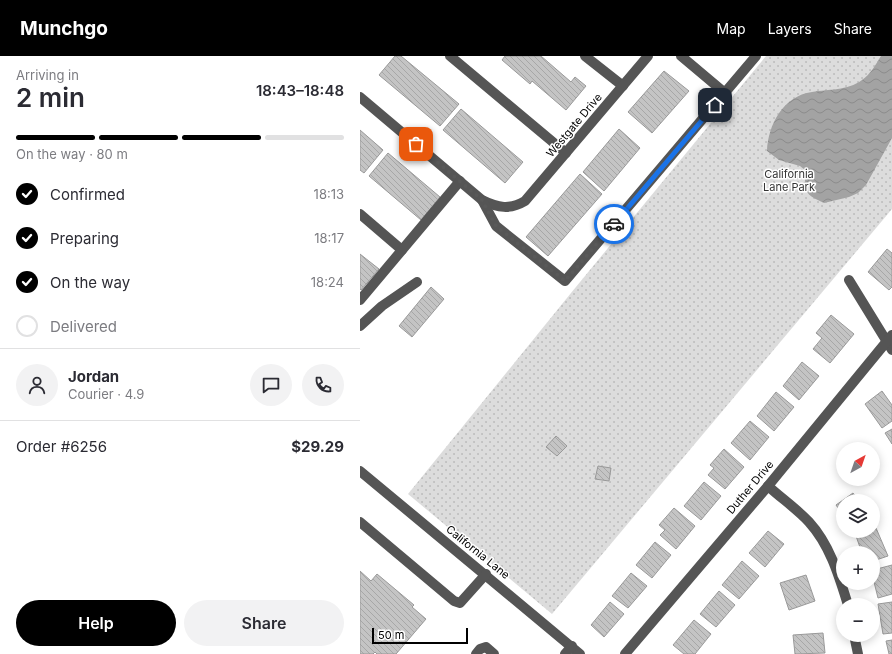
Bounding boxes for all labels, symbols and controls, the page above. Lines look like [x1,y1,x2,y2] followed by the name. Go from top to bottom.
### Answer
[20,17,108,40] text: Munchgo
[717,20,746,37] text: Map
[768,20,812,37] text: Layers
[834,20,872,37] text: Share
[16,67,79,83] text: Arriving in
[256,81,344,100] text: 18:43–18:48
[16,82,85,113] text: 2 min
[698,88,732,122] pin
[543,90,605,160] street label: Westgate Drive
[704,94,726,116] icon: home
[399,127,433,161] pin
[405,133,427,155] icon: bag
[16,146,128,162] text: On the way · 80 m
[763,167,815,194] park label: California Lane Park
[16,183,38,205] icon: check
[50,185,125,204] text: Confirmed
[314,186,344,202] text: 18:13
[594,204,634,244] courier
[603,213,625,235] icon: car
[16,227,38,249] icon: check
[50,229,119,248] text: Preparing
[314,230,344,246] text: 18:17
[16,271,38,293] icon: check
[50,273,130,292] text: On the way
[311,274,344,290] text: 18:24
[50,317,117,336] text: Delivered
[16,364,58,406] button: person
[250,364,292,406] button: chat
[302,364,344,406] button: phone
[68,367,119,386] text: Jordan
[68,386,144,402] text: Courier · 4.9
[16,437,107,456] text: Order #6256
[291,437,344,456] text: $29.29
[836,442,880,486] north arrow
[836,442,880,642] map controls
[724,457,776,517] street label: Duther Drive
[836,494,880,538] button: layers
[443,522,513,582] street label: California Lane
[836,546,880,590] button: +
[836,598,880,642] button: −
[16,600,176,646] button: Help
[184,600,344,646] button: Share
[372,626,468,645] scale bar
[378,628,404,642] text: 50 m

